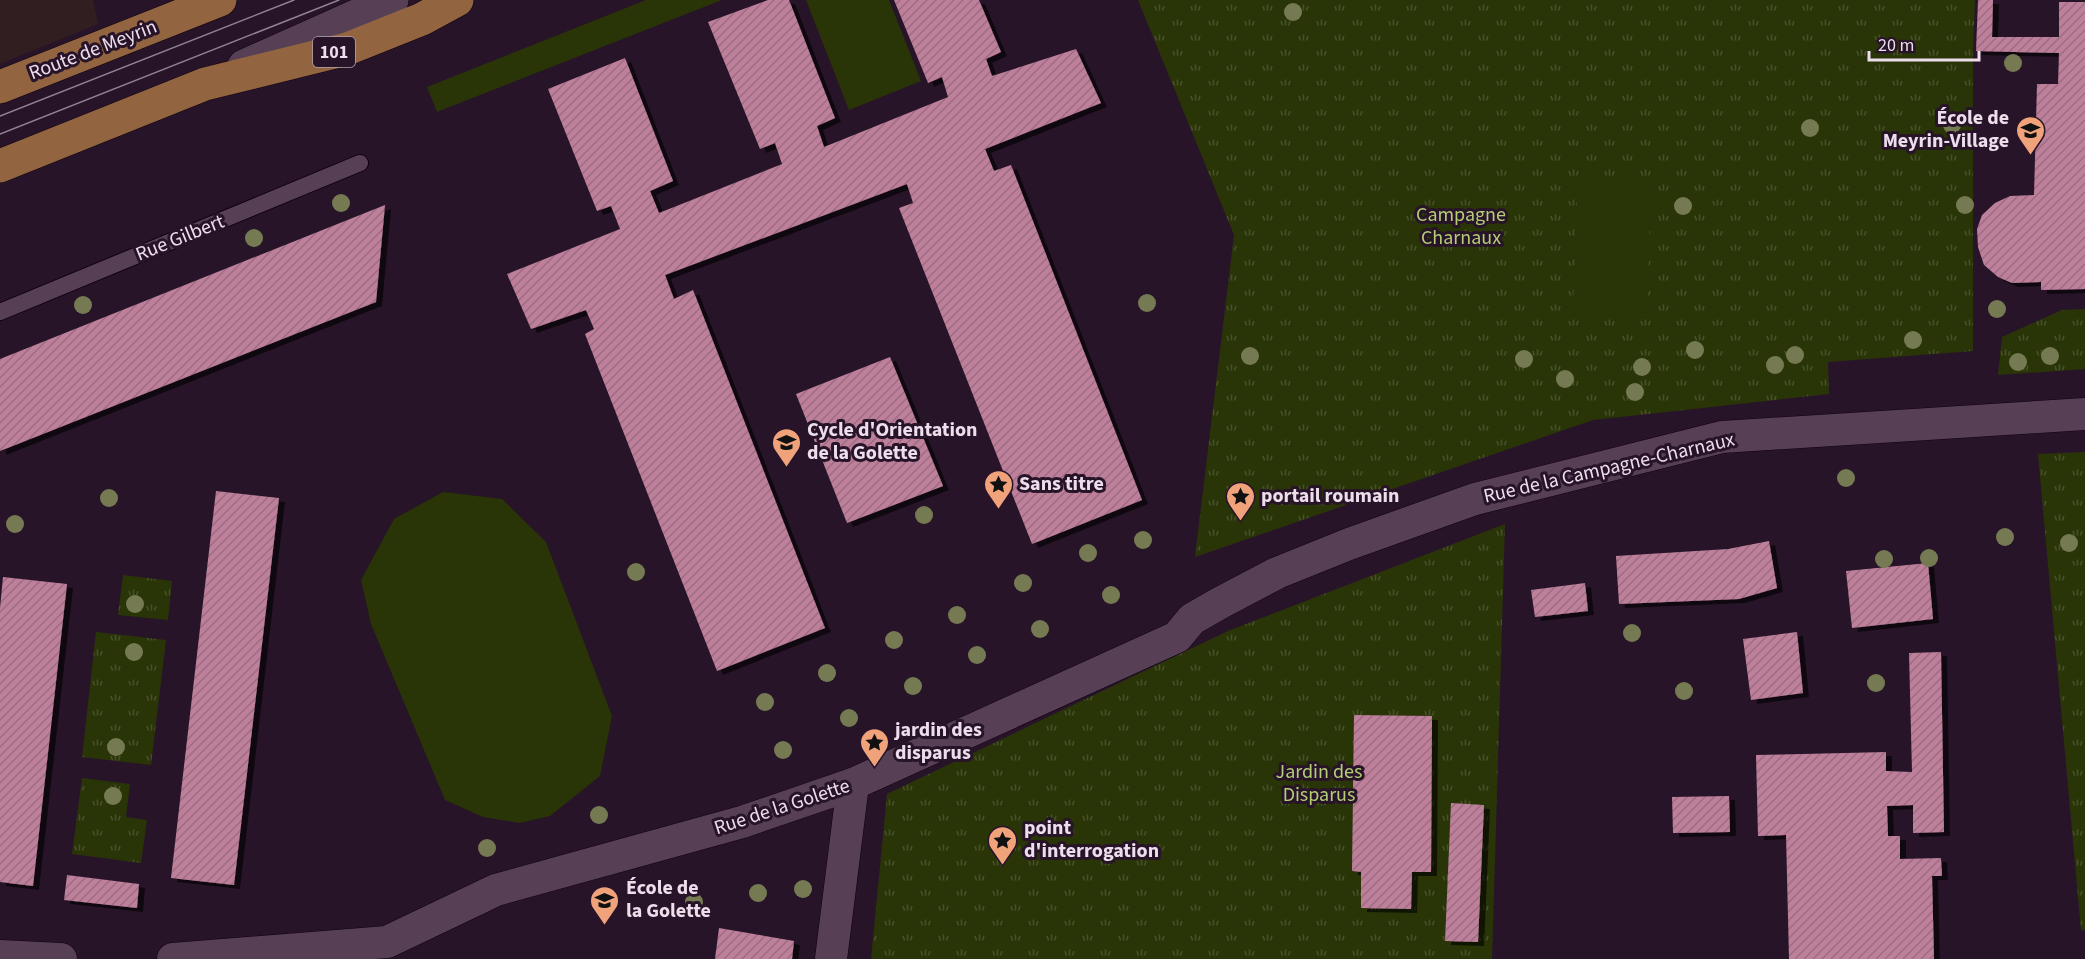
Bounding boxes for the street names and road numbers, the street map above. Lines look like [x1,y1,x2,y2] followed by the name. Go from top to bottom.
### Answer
[25,13,161,87] street label: Route de Meyrin
[313,37,355,67] road number: 101
[132,207,229,268] street label: Rue Gilbert
[1481,425,1737,511] street label: Rue de la Campagne-Charnaux
[711,772,854,842] street label: Rue de la Golette

